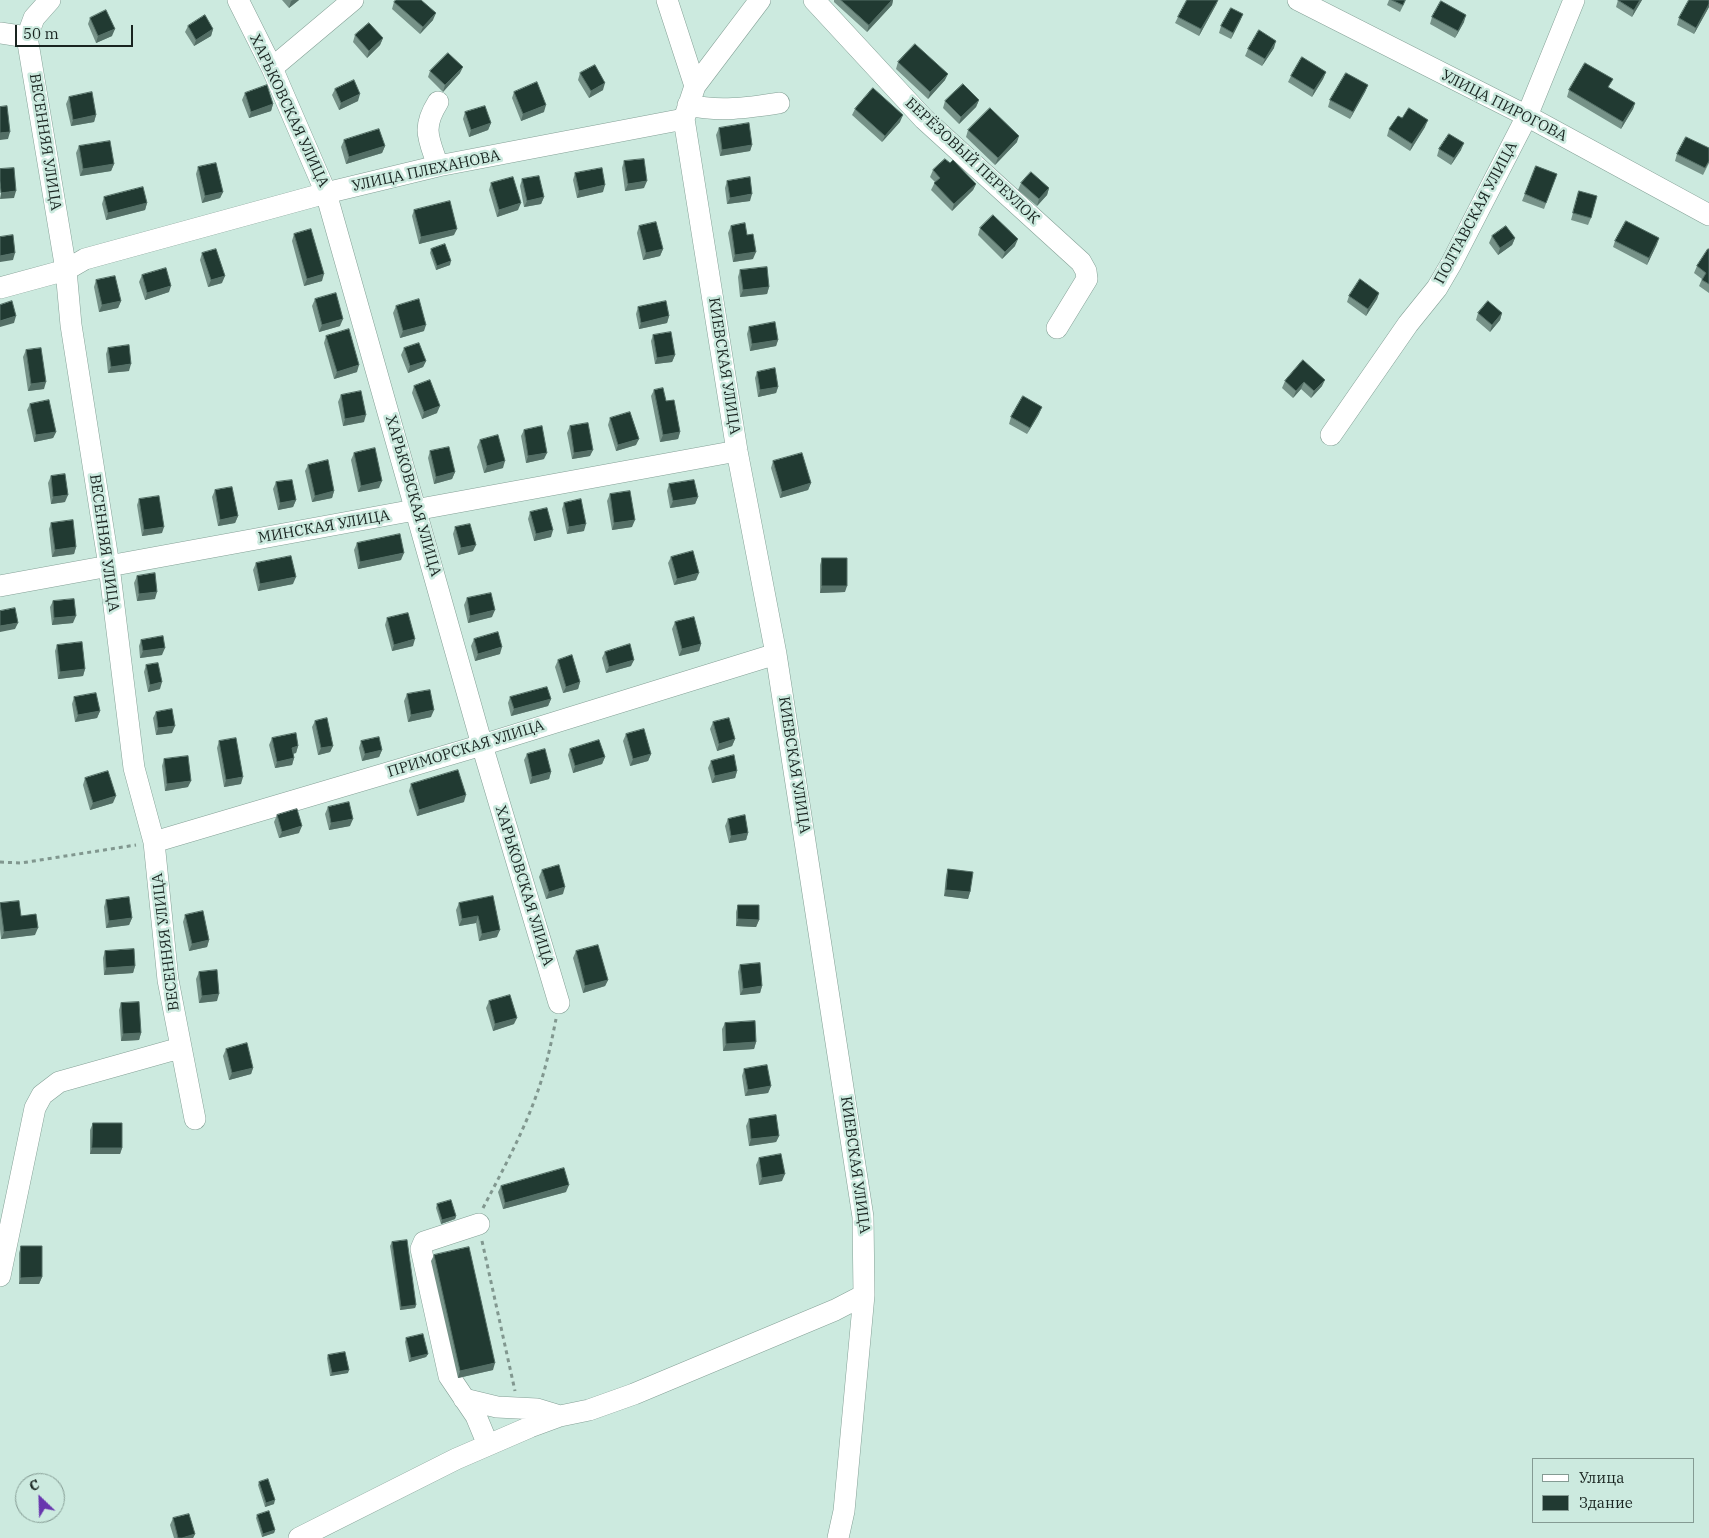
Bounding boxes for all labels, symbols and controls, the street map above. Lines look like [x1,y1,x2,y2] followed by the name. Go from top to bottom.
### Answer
[18,15,135,47] scale bar
[23,24,59,43] text: 50 m
[246,32,332,190] street label: ХАРЬКОВСКАЯ УЛИЦА
[1438,66,1570,146] street label: УЛИЦА ПИРОГОВА
[25,72,65,212] street label: ВЕСЕННЯЯ УЛИЦА
[901,94,1043,228] street label: БЕРЁЗОВЫЙ ПЕРЕУЛОК
[1431,139,1521,287] street label: ПОЛТАВСКАЯ УЛИЦА
[350,147,502,195] street label: УЛИЦА ПЛЕХАНОВА
[704,296,744,436] street label: КИЕВСКАЯ УЛИЦА
[381,413,445,579] street label: ХАРЬКОВСКАЯ УЛИЦА
[85,473,123,613] street label: ВЕСЕННЯЯ УЛИЦА
[257,507,391,547] street label: МИНСКАЯ УЛИЦА
[774,695,814,835] street label: КИЕВСКАЯ УЛИЦА
[385,717,547,781] street label: ПРИМОРСКАЯ УЛИЦА
[491,804,557,968] street label: ХАРЬКОВСКАЯ УЛИЦА
[149,872,183,1012] street label: ВЕСЕННЯЯ УЛИЦА
[836,1095,874,1235] street label: КИЕВСКАЯ УЛИЦА
[1532,1458,1694,1523] legend
[1579,1468,1624,1487] text: Улица
[15,1473,65,1523] north arrow
[26,1475,42,1495] text: С
[1579,1493,1633,1512] text: Здание

